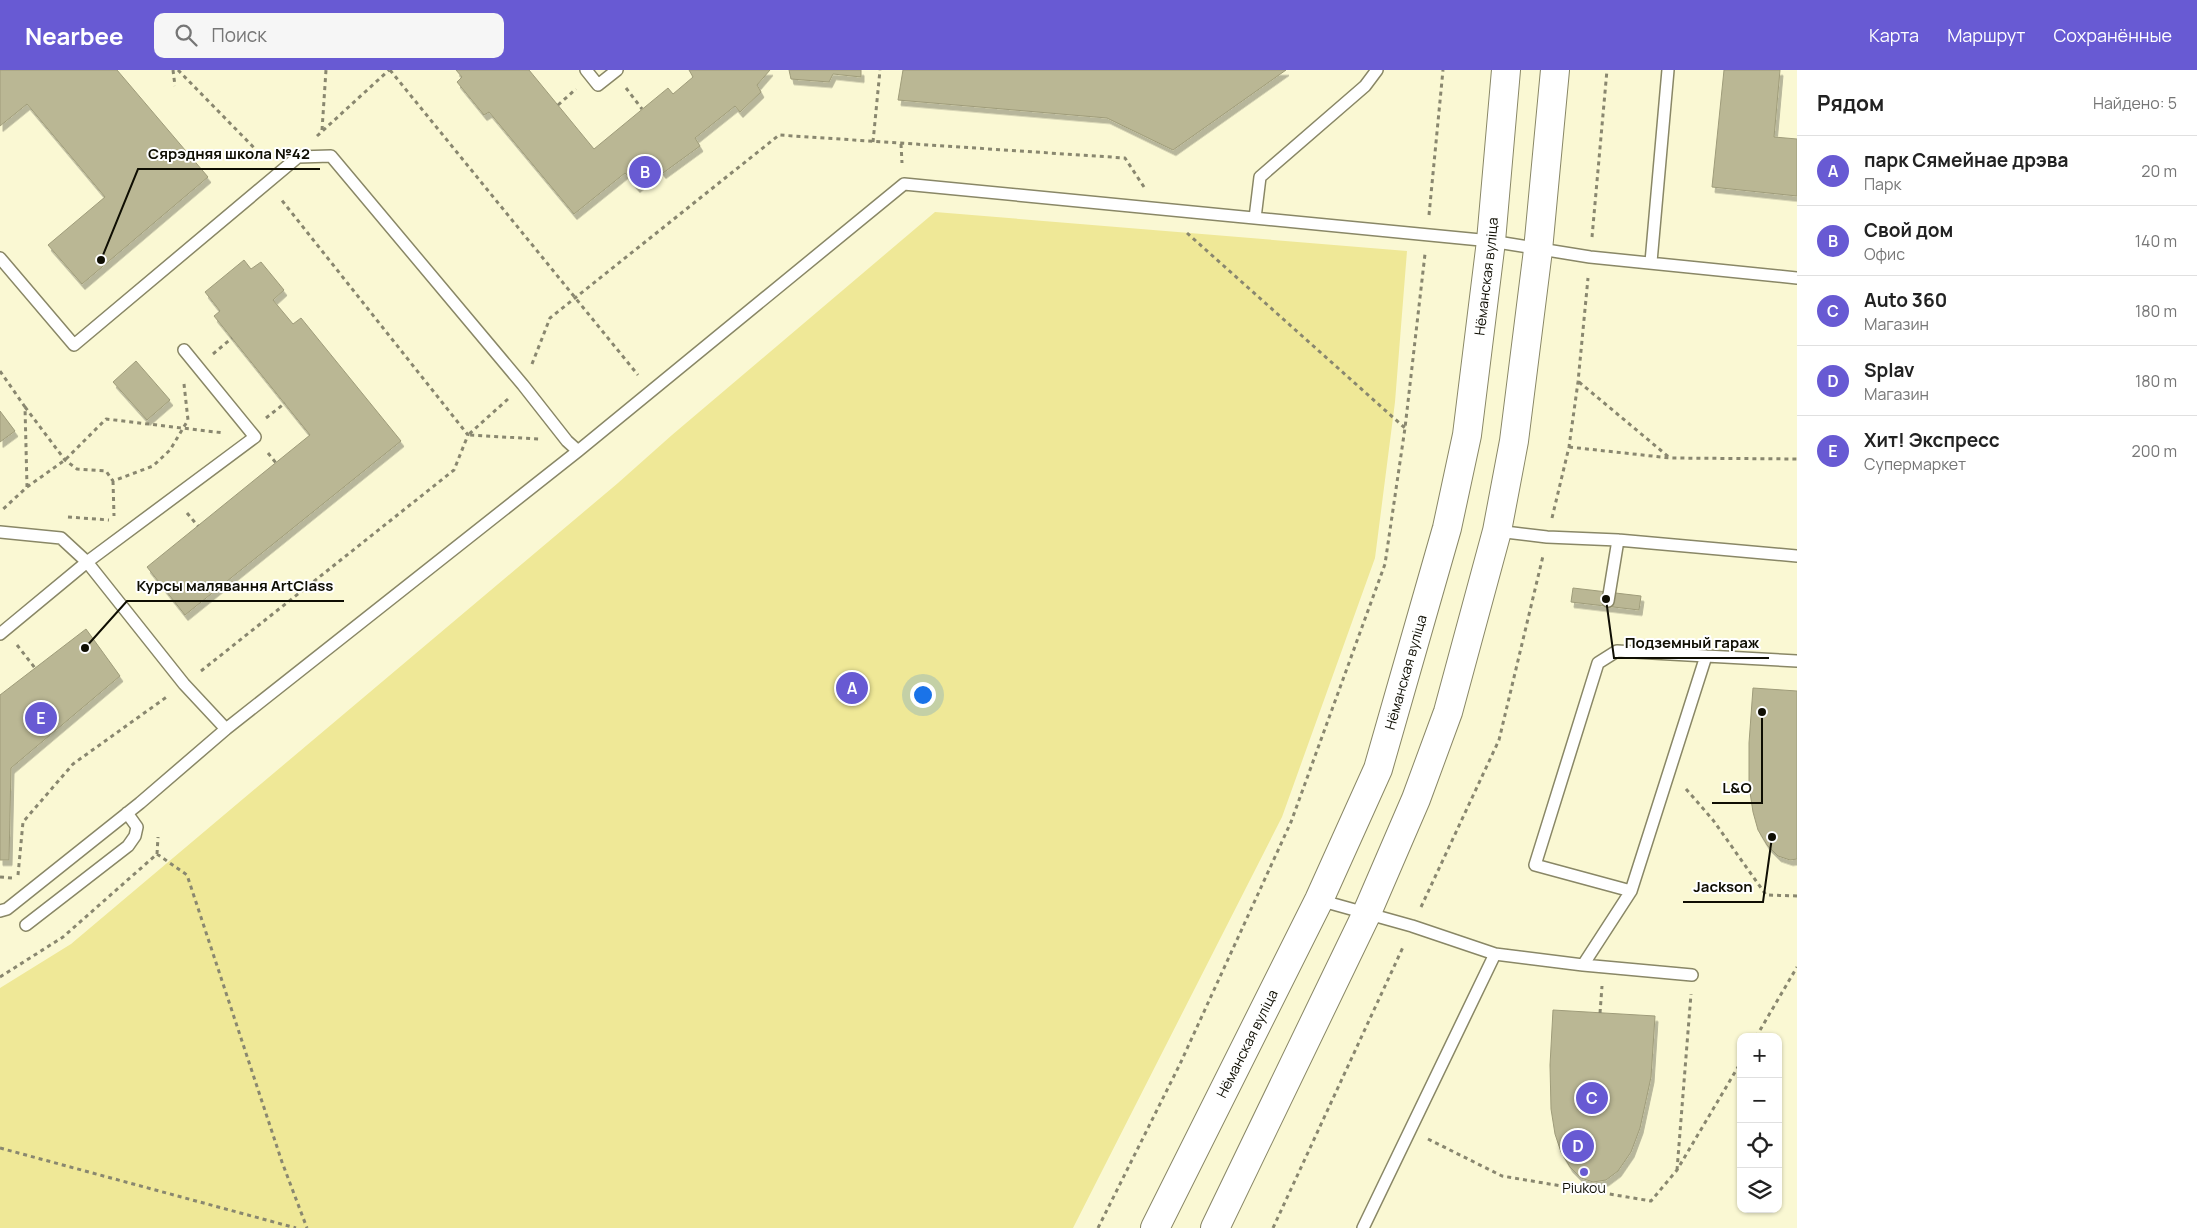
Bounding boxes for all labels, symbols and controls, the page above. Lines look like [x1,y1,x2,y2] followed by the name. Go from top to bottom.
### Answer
[154,13,504,58] search box
[25,19,124,52] text: Nearbee
[172,21,200,49] icon: search
[212,22,267,48] text: Поиск
[1869,23,1919,47] text: Карта
[1947,23,2025,47] text: Маршрут
[2053,23,2172,47] text: Сохранённые
[1817,89,1884,117] text: Рядом
[2093,92,2177,114] text: Найдено: 5
[138,139,320,169] callout: Сярэдняя школа №42
[148,143,310,164] text: Сярэдняя школа №42
[1864,147,2068,173] text: парк Сямейнае дрэва
[629,153,661,191] pin: B
[1828,160,1838,182] text: A
[2141,160,2177,182] text: 20 m
[1864,173,1901,195] text: Парк
[1469,217,1502,336] street label: Нёманская вуліца
[1864,217,1953,243] text: Свой дом
[1828,230,1838,252] text: B
[2135,230,2177,252] text: 140 m
[1864,243,1905,265] text: Офис
[1864,287,1947,313] text: Auto 360
[1827,300,1839,322] text: C
[2135,300,2177,322] text: 180 m
[1864,313,1929,335] text: Магазин
[1864,357,1915,383] text: Splav
[1827,370,1839,392] text: D
[2135,370,2177,392] text: 180 m
[1864,383,1929,405] text: Магазин
[1864,427,2000,453] text: Хит! Экспресс
[1828,440,1838,462] text: E
[2132,440,2177,462] text: 200 m
[1864,453,1966,475] text: Супермаркет
[127,571,344,601] callout: Курсы малявання ArtClass
[137,575,333,596] text: Курсы малявання ArtClass
[1380,612,1431,732] street label: Нёманская вуліца
[1614,628,1769,658] callout: Подземный гараж
[1625,632,1760,653] text: Подземный гараж
[836,669,868,707] pin: A
[910,682,936,708] your location
[25,699,57,737] pin: E
[1712,773,1762,803] callout: L&O
[1722,777,1752,798] text: L&O
[1683,872,1763,902] callout: Jackson
[1693,876,1753,897] text: Jackson
[1212,986,1282,1101] street label: Нёманская вуліца
[1737,1033,1782,1213] map controls
[1737,1033,1782,1078] button: +
[1737,1078,1782,1123] button: −
[1576,1079,1608,1117] pin: C
[1737,1123,1782,1168] button: locate
[1562,1127,1594,1165] pin: D
[1578,1166,1590,1178] marker: Piukou
[1737,1168,1782,1213] button: layers
[1562,1178,1606,1197] place label: Piukou

